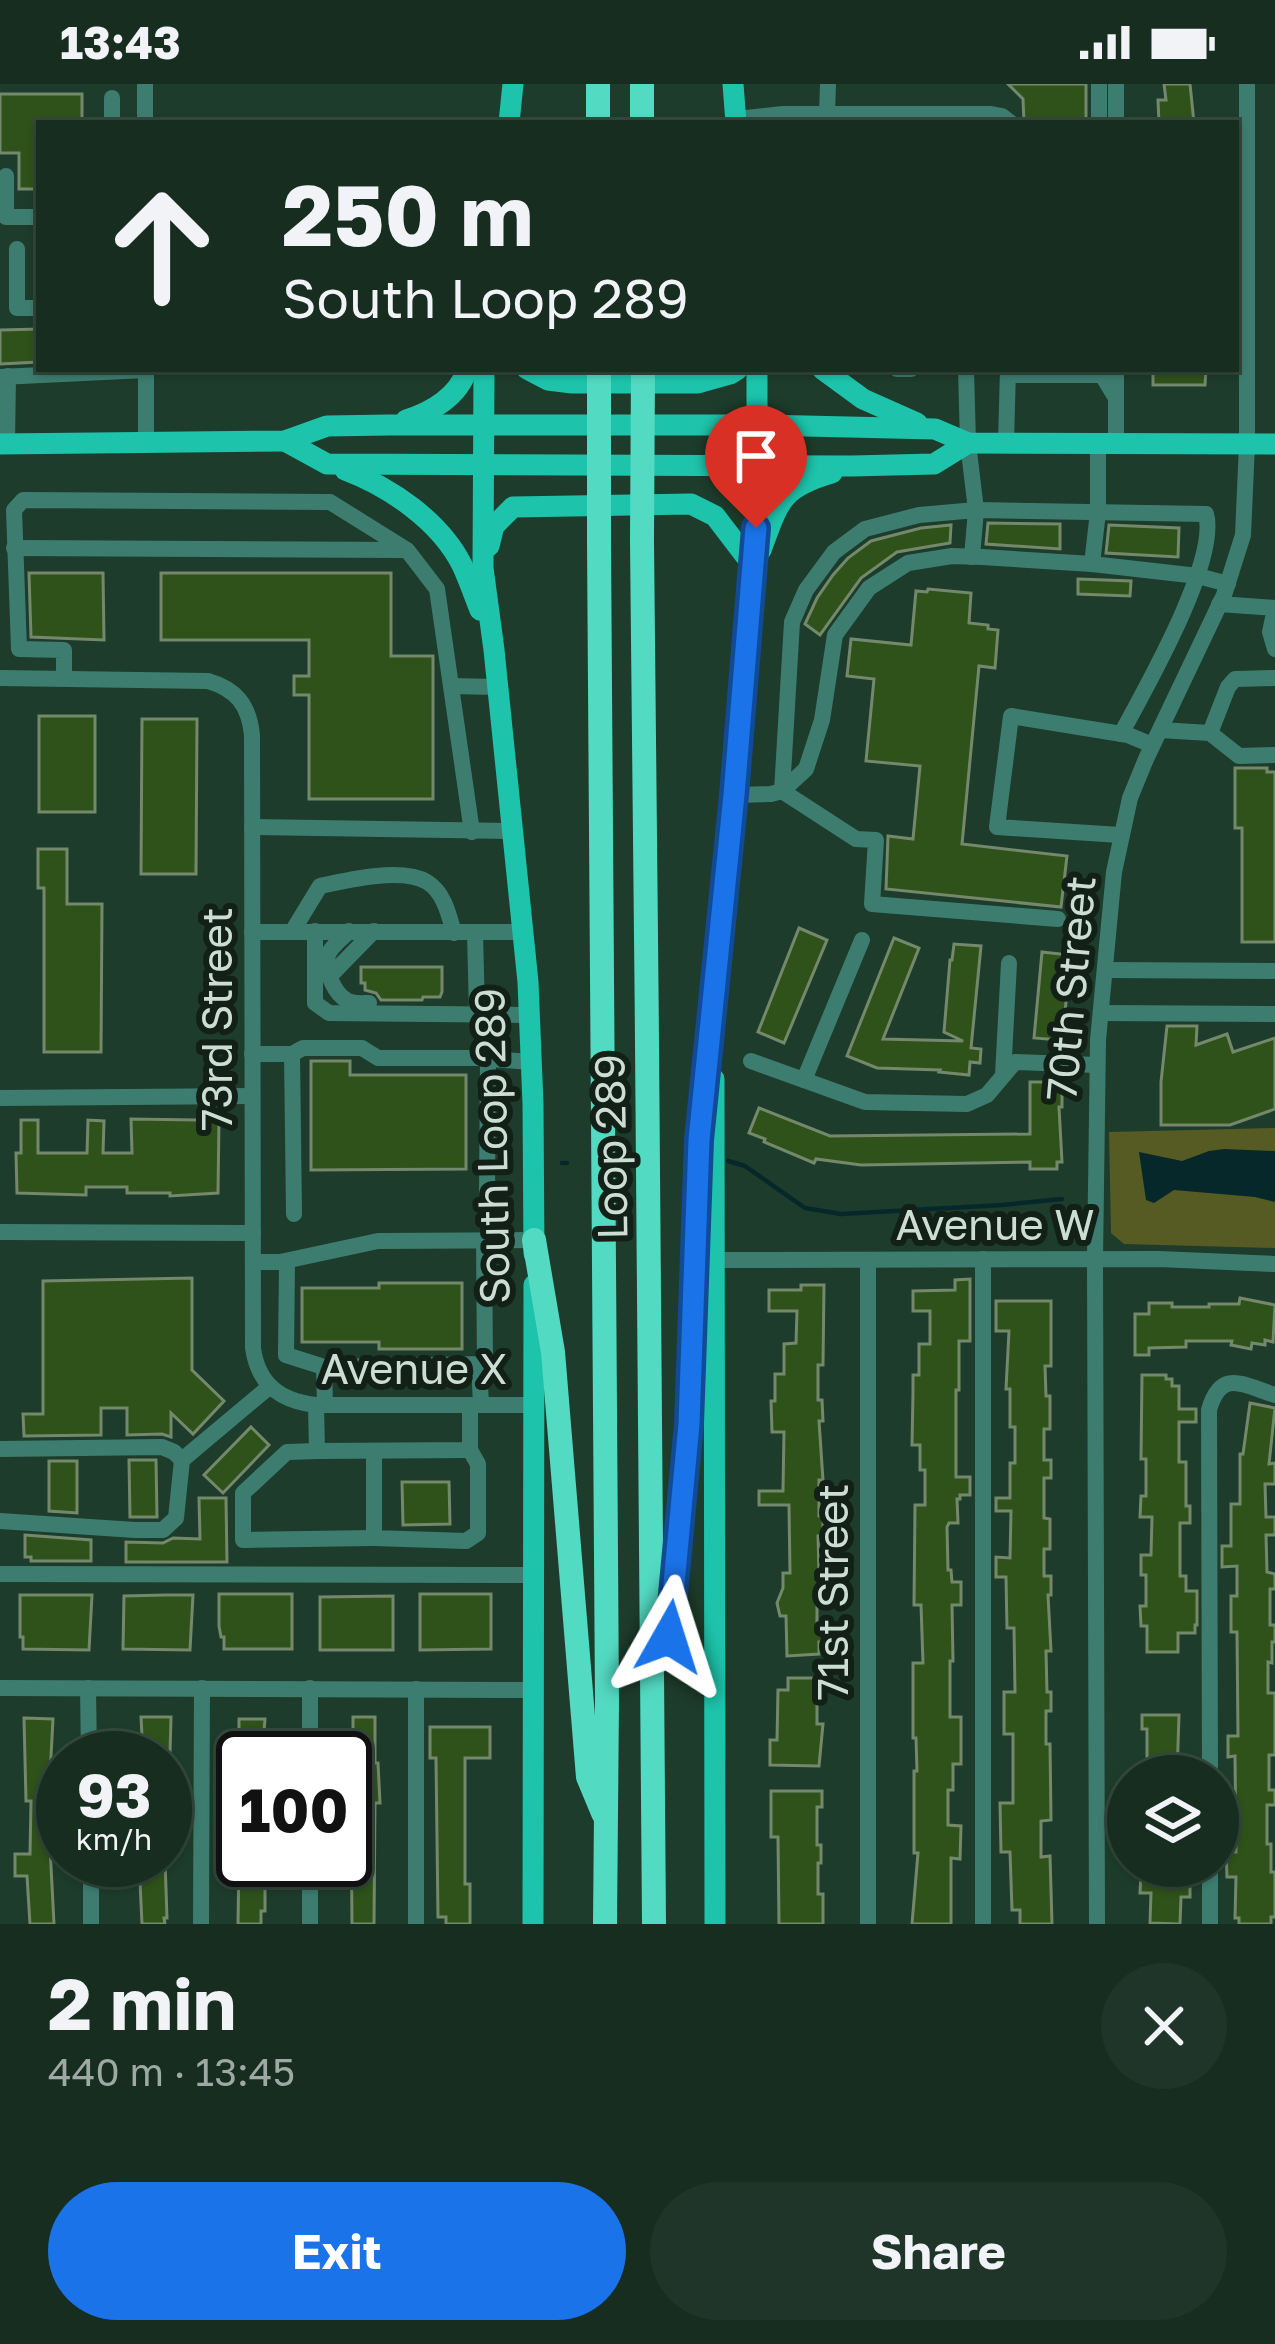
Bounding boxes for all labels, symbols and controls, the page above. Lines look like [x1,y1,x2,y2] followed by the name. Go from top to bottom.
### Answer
[60,15,181,69] text: 13:43
[282,164,534,264] text: 250 m
[84,168,240,324] icon: ahead
[282,265,689,330] text: South Loop 289
[705,405,807,528] pin
[723,423,789,489] icon: arrive
[1035,873,1105,1103] street label: 70th Street
[191,907,241,1131] street label: 73rd Street
[463,987,519,1305] street label: South Loop 289
[583,1054,637,1240] street label: Loop 289
[895,1199,1095,1249] street label: Avenue W
[321,1343,507,1393] street label: Avenue X
[807,1484,857,1700] street label: 71st Street
[606,1574,732,1700] position arrow
[216,1731,372,1887] speed limit sign: 100
[1107,1755,1239,1887] map controls
[1107,1755,1239,1887] button: layers
[77,1758,151,1830] text: 93
[76,1821,152,1857] text: km/h
[48,1959,236,2046] text: 2 min
[1101,1963,1227,2089] button: close
[48,2048,295,2095] text: 440 m · 13:45
[48,2182,626,2320] button: Exit
[650,2182,1227,2320] button: Share

